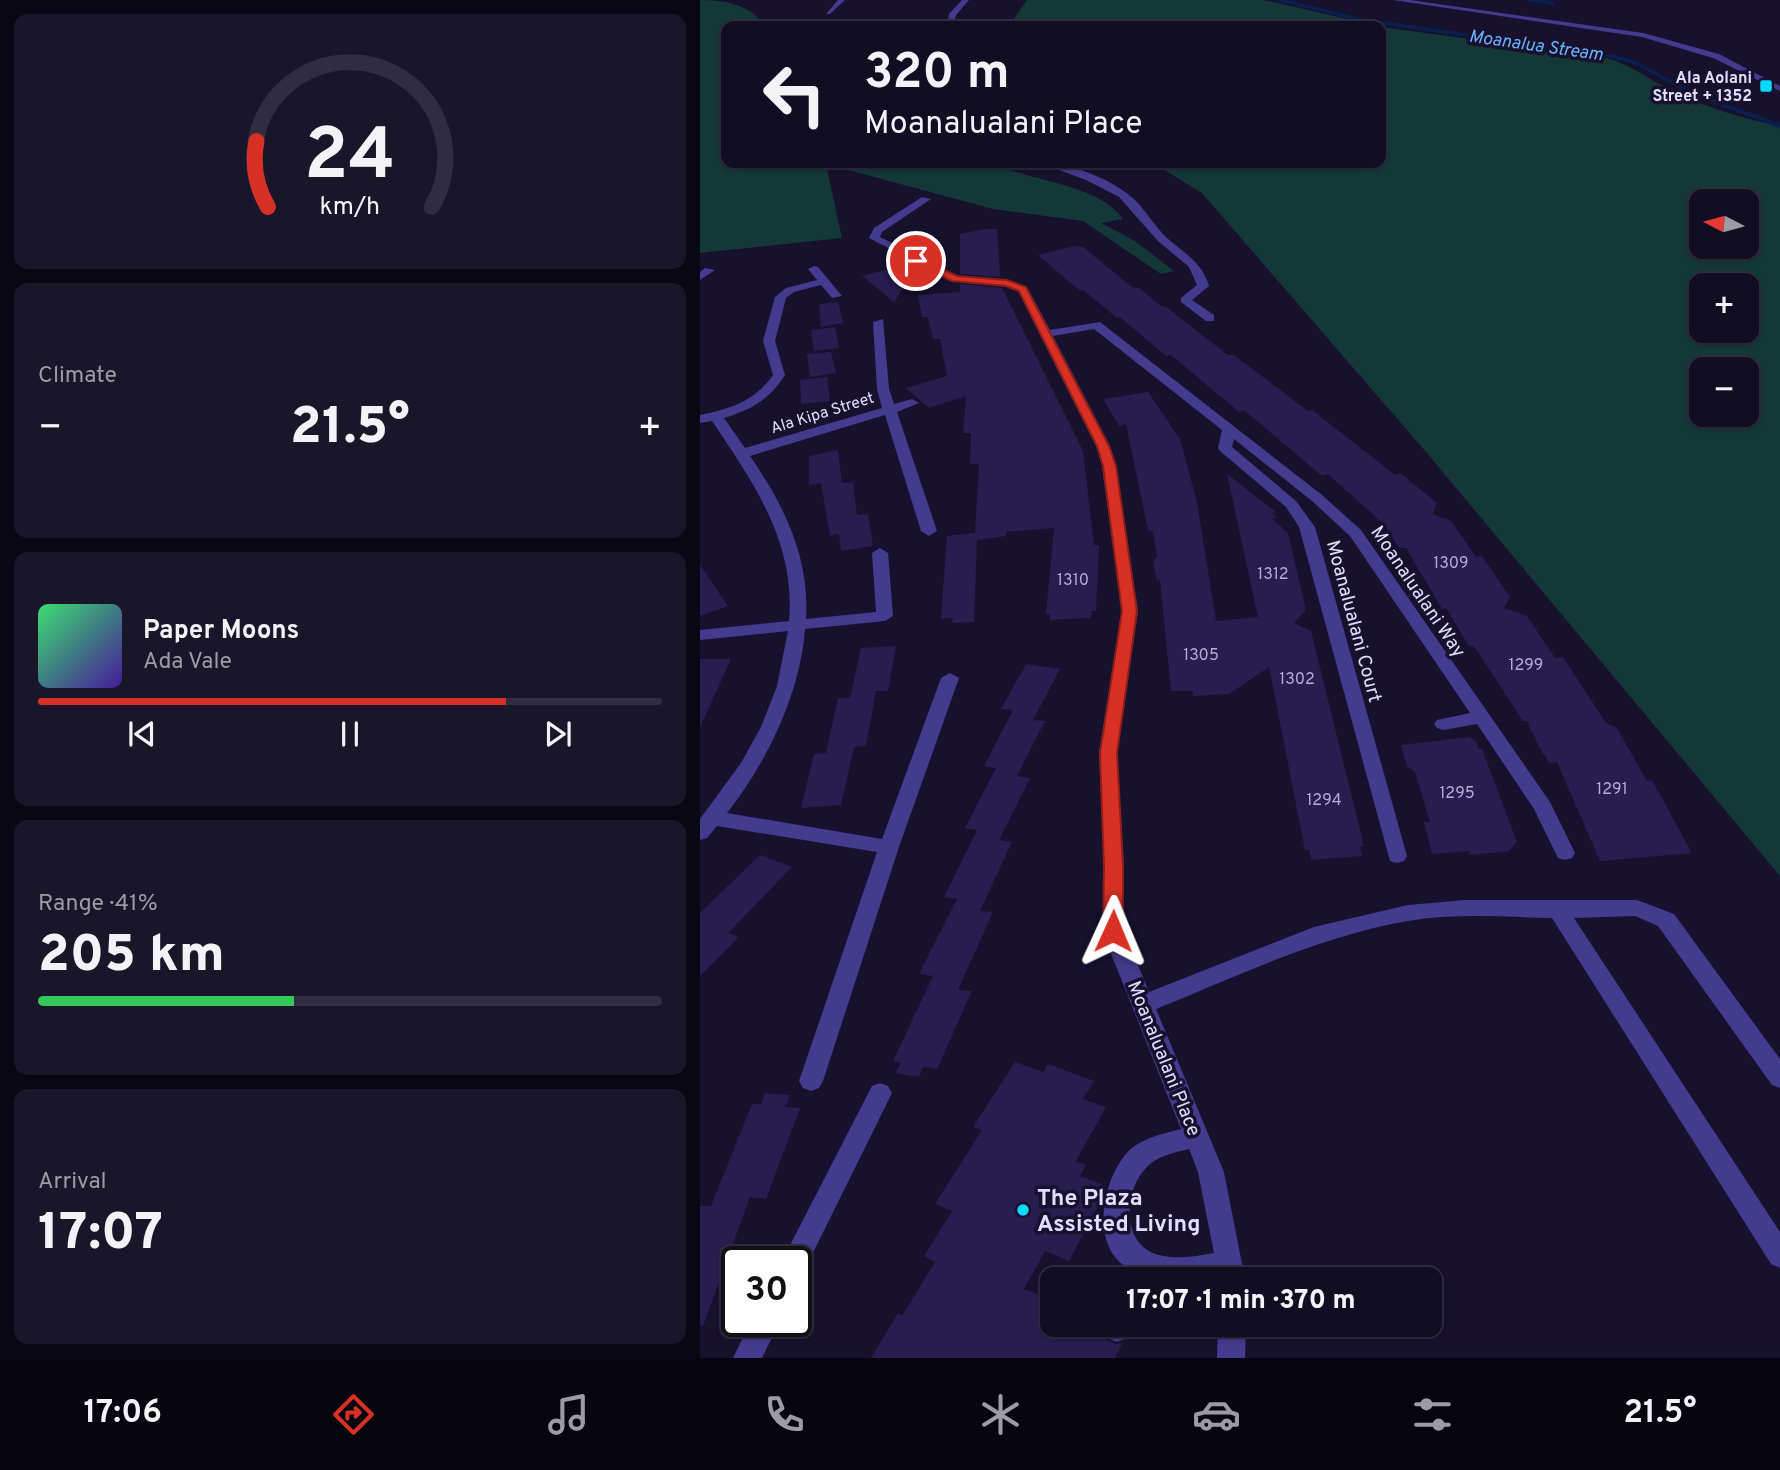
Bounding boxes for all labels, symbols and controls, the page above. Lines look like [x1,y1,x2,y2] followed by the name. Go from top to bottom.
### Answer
[1467,26,1605,67] water label: Moanalua Stream
[864,44,1010,106] text: 320 m
[749,49,840,140] icon: left
[1652,69,1752,107] place label: Ala Aolani Street + 1352
[1758,78,1774,94] marker: Ala Aolani Street + 1352
[864,105,1142,145] text: Moanalualani Place
[304,114,396,206] text: 24
[1689,189,1759,259] north arrow
[1689,189,1759,427] map controls
[320,192,380,224] text: km/h
[886,231,946,291] pin
[897,242,935,280] icon: arrive
[1689,273,1759,343] button: +
[1689,357,1759,427] button: −
[38,362,117,391] text: Climate
[768,389,877,439] street label: Ala Kipa Street
[290,396,410,462] text: 21.5°
[38,405,63,454] text: −
[637,405,662,454] text: +
[1365,522,1470,662] street label: Moanalualani Way
[1320,538,1386,705] street label: Moanalualani Court
[1433,554,1469,574] house number: 1309
[1257,565,1289,585] house number: 1312
[1057,571,1089,591] house number: 1310
[143,615,299,648] text: Paper Moons
[1183,646,1219,666] house number: 1305
[143,648,232,677] text: Ada Vale
[1509,656,1543,676] house number: 1299
[1279,670,1315,690] house number: 1302
[123,715,161,753] icon: previous
[331,715,369,753] icon: pause
[539,715,577,753] icon: next
[1596,780,1628,800] house number: 1291
[1439,784,1475,804] house number: 1295
[1306,791,1342,811] house number: 1294
[38,890,158,919] text: Range · 41%
[1076,894,1150,968] position arrow
[38,924,225,990] text: 205 km
[1121,978,1205,1140] street label: Moanalualani Place
[38,1168,107,1197] text: Arrival
[1037,1185,1200,1240] place label: The Plaza Assisted Living
[38,1202,163,1268] text: 17:07
[1015,1202,1031,1218] marker: The Plaza Assisted Living
[721,1246,812,1337] speed limit sign: 30
[1126,1285,1356,1318] text: 17:07 · 1 min · 370 m
[329,1390,378,1439] icon: directions
[544,1390,593,1439] icon: music
[760,1390,809,1439] icon: phone
[976,1390,1025,1439] icon: climate
[1192,1390,1241,1439] icon: car
[1408,1390,1457,1439] icon: filters
[83,1394,162,1434] text: 17:06
[1623,1394,1697,1434] text: 21.5°

